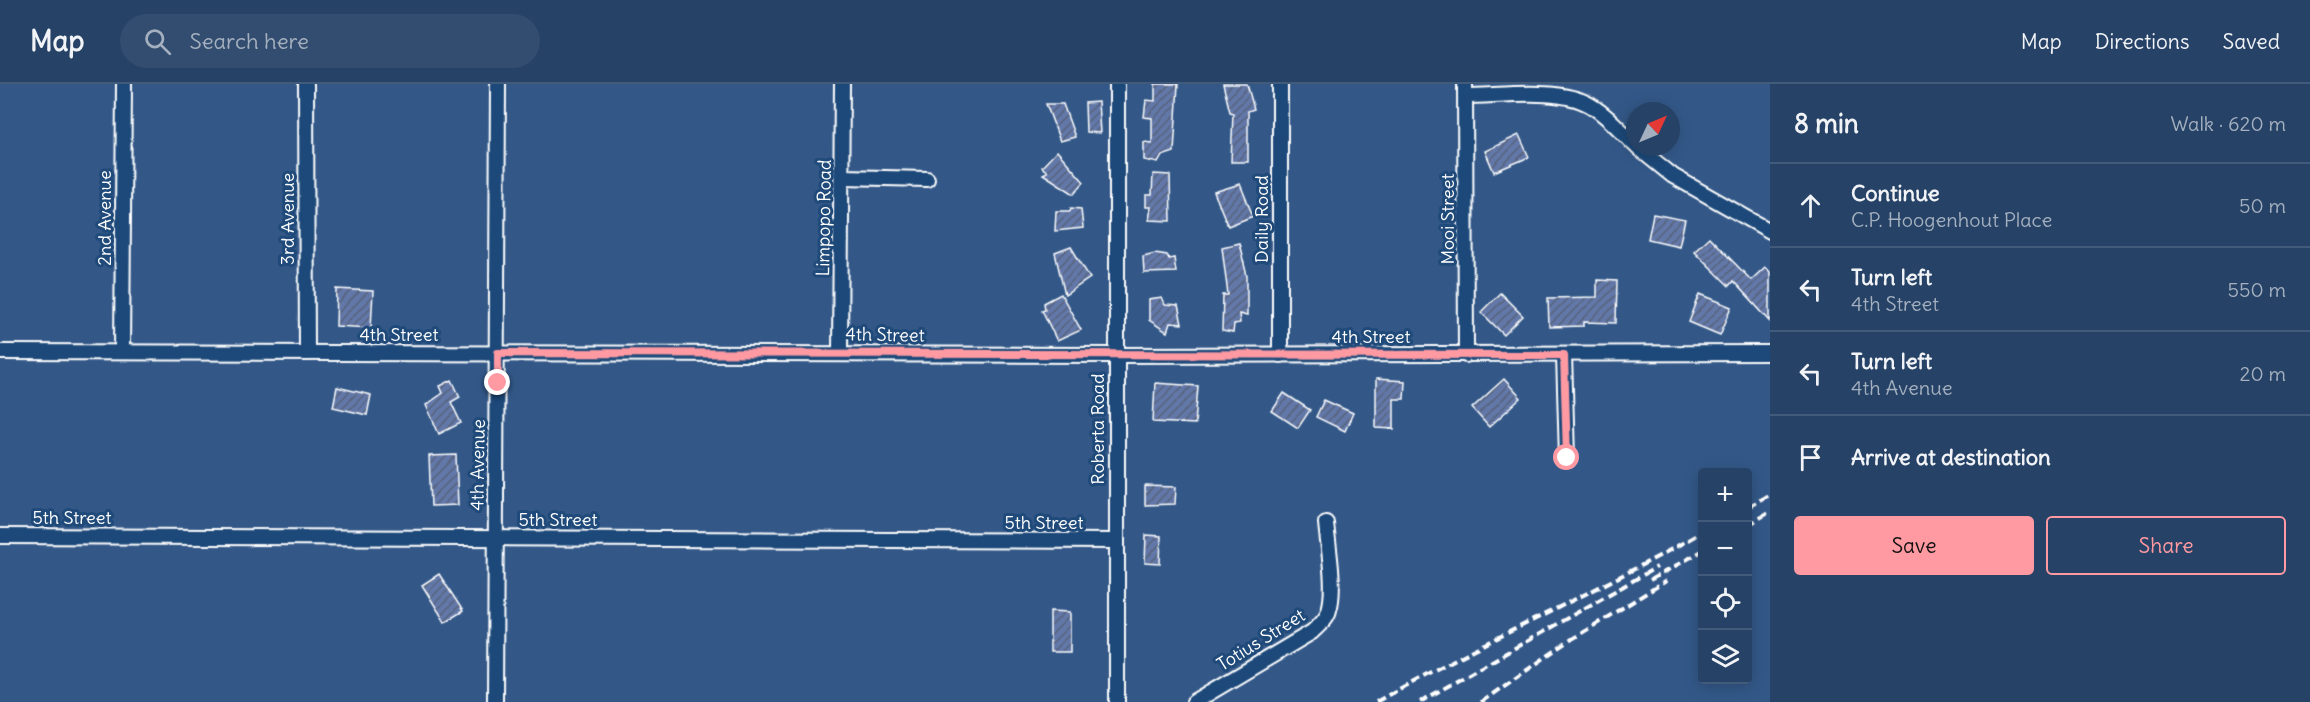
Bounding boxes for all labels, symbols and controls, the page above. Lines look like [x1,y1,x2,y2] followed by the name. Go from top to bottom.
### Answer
[120,14,540,68] search box
[30,23,84,59] text: Map
[141,25,174,58] icon: search
[189,27,309,55] text: Search here
[2021,28,2062,55] text: Map
[2095,28,2189,55] text: Directions
[2222,28,2280,55] text: Saved
[1626,102,1680,156] north arrow
[1794,107,1859,140] text: 8 min
[2170,111,2286,136] text: Walk · 620 m
[811,159,836,277] street label: Limpopo Road
[93,170,116,266] street label: 2nd Avenue
[276,173,299,265] street label: 3rd Avenue
[1436,173,1459,265] street label: Mooi Street
[1250,175,1273,263] street label: Daily Road
[1851,179,1940,207] text: Continue
[1794,189,1827,222] icon: ahead
[2239,193,2286,218] text: 50 m
[1851,207,2052,232] text: C.P. Hoogenhout Place
[1851,263,1932,291] text: Turn left
[1794,273,1827,306] icon: left
[2228,277,2286,302] text: 550 m
[1851,291,1939,316] text: 4th Street
[845,322,925,347] street label: 4th Street
[359,323,439,346] street label: 4th Street
[1331,325,1411,348] street label: 4th Street
[1851,347,1932,375] text: Turn left
[1794,357,1827,390] icon: left
[2240,361,2286,386] text: 20 m
[484,369,510,395] route end
[1086,373,1109,485] street label: Roberta Road
[1851,375,1953,400] text: 4th Avenue
[465,419,490,511] street label: 4th Avenue
[1794,441,1827,474] icon: arrive
[1851,443,2051,471] text: Arrive at destination
[1553,444,1579,470] route start
[1698,468,1752,684] map controls
[1698,468,1752,522] button: +
[32,506,112,529] street label: 5th Street
[518,508,598,531] street label: 5th Street
[1004,511,1084,534] street label: 5th Street
[1794,516,2034,575] button: Save
[2046,516,2286,575] button: Share
[1698,522,1752,576] button: −
[1698,576,1752,630] button: locate
[1213,603,1309,676] street label: Totius Street
[1698,630,1752,684] button: layers

